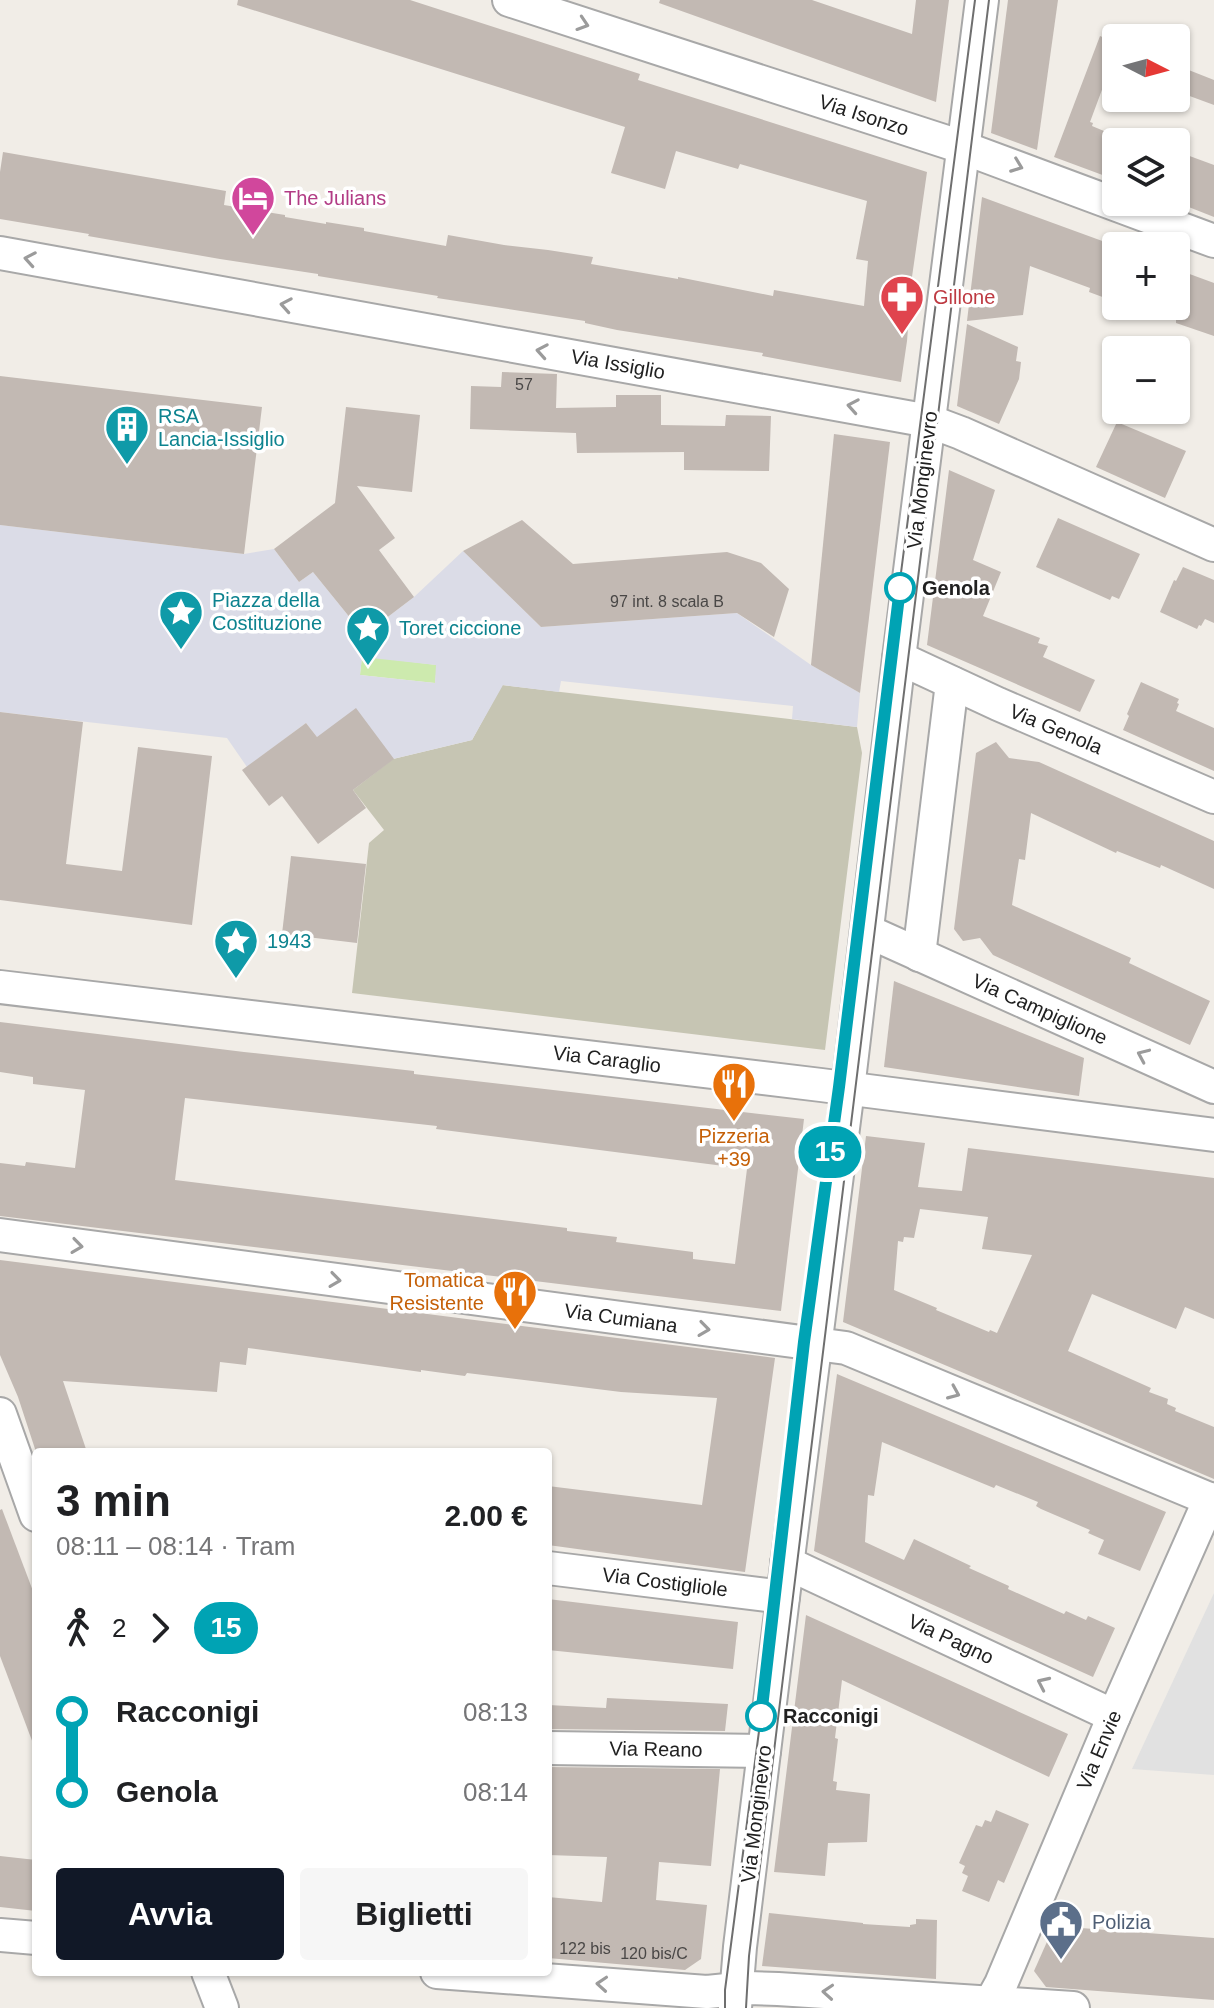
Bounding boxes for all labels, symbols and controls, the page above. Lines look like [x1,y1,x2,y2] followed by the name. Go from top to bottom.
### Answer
[576,15,590,31] one-way arrow
[1102,24,1190,112] north arrow
[1102,24,1190,424] map controls
[816,90,912,140] street label: Via Isonzo
[1102,128,1190,216] button: layers
[1009,156,1023,173] one-way arrow
[229,174,277,237] hotel icon: The Julians
[284,187,386,209] place label: The Julians
[1102,232,1190,320] button: +
[23,251,37,268] one-way arrow
[878,273,926,336] pharmacy icon: Gillone
[933,286,995,308] place label: Gillone
[279,297,293,314] one-way arrow
[1102,336,1190,424] button: −
[535,343,548,360] one-way arrow
[569,345,667,383] street label: Via Issiglio
[515,376,533,393] house number: 57
[846,399,859,416] one-way arrow
[103,403,151,466] building icon: RSA Lancia-Issiglio
[158,405,285,450] place label: RSA Lancia-Issiglio
[903,410,941,550] street label: Via Monginevro
[885,573,915,603] marker: Genola
[922,577,991,599] place label: Genola
[157,588,205,651] place icon: Piazza della Costituzione
[212,589,322,634] place label: Piazza della Costituzione
[610,593,724,610] house number: 97 int. 8 scala B
[344,604,392,667] place icon: Toret ciccione
[399,617,521,639] place label: Toret ciccione
[1006,700,1106,759] street label: Via Genola
[212,917,260,980] place icon: 1943
[267,930,312,952] place label: 1943
[969,969,1111,1049] street label: Via Campiglione
[552,1041,662,1077] street label: Via Caraglio
[1137,1049,1151,1065] one-way arrow
[710,1060,758,1123] restaurant icon: Pizzeria +39
[698,1125,770,1170] place label: Pizzeria +39
[794,1126,866,1178] line badge: 15
[814,1136,846,1167] text: 15
[71,1237,84,1254] one-way arrow
[491,1268,539,1331] restaurant icon: Tomatica Resistente
[390,1269,485,1314] place label: Tomatica Resistente
[328,1271,342,1288] one-way arrow
[563,1299,680,1337] street label: Via Cumiana
[697,1320,711,1337] one-way arrow
[946,1383,960,1399] one-way arrow
[56,1476,171,1525] text: 3 min
[445,1499,528,1532] text: 2.00 €
[56,1531,295,1561] text: 08:11 – 08:14 · Tram
[601,1563,729,1601] street label: Via Costigliole
[56,1606,100,1650] icon: walk
[138,1606,182,1650] icon: forward
[905,1610,997,1668] street label: Via Pagno
[210,1612,242,1643] text: 15
[112,1613,126,1643] text: 2
[1037,1677,1052,1693] one-way arrow
[116,1695,259,1728] text: Racconigi
[463,1697,528,1727] text: 08:13
[746,1701,776,1731] marker: Racconigi
[783,1705,879,1727] place label: Racconigi
[1072,1707,1126,1793] street label: Via Envie
[609,1737,703,1761] street label: Via Reano
[737,1744,775,1884] street label: Via Monginevro
[116,1775,218,1808] text: Genola
[463,1777,528,1807] text: 08:14
[56,1868,284,1960] button: Avvia
[300,1868,528,1960] button: Biglietti
[1037,1898,1085,1961] public building icon: Polizia
[1092,1911,1152,1933] place label: Polizia
[559,1940,611,1957] house number: 122 bis
[620,1945,688,1962] house number: 120 bis/C
[595,1976,608,1993] one-way arrow
[821,1984,834,2001] one-way arrow

